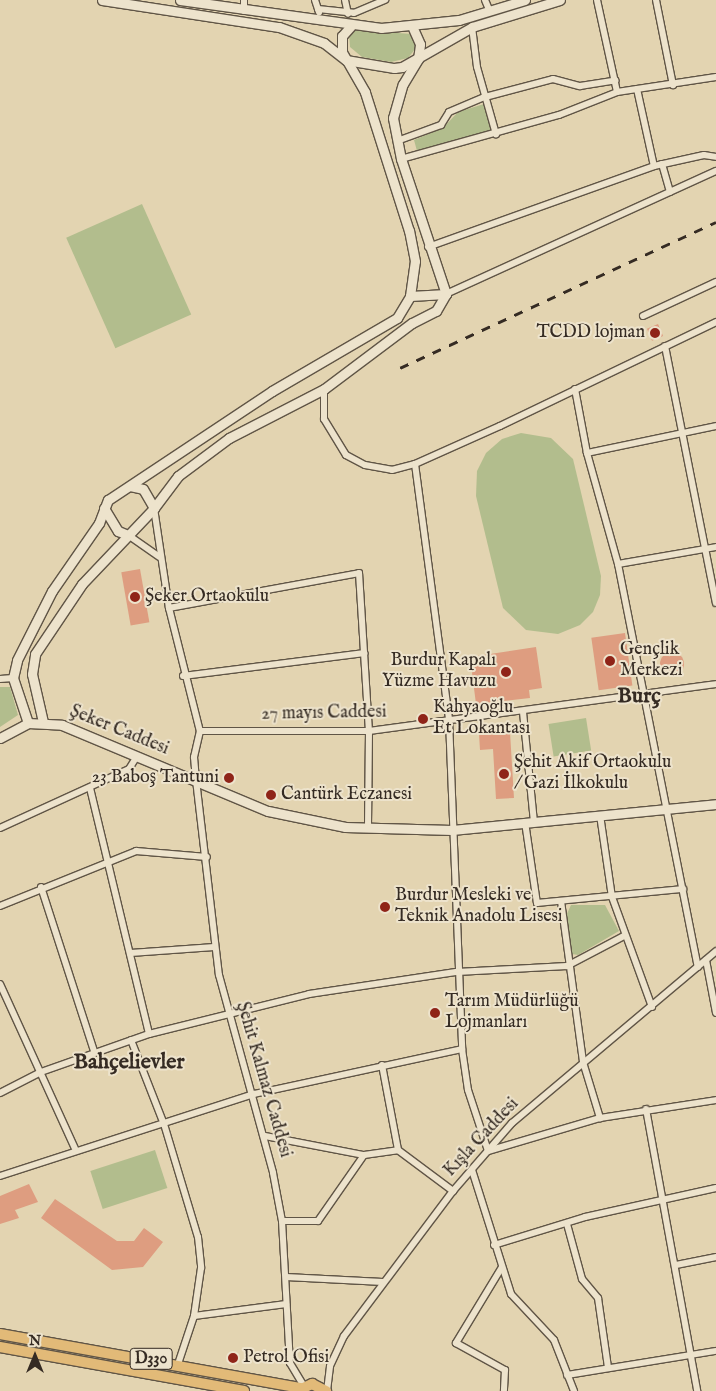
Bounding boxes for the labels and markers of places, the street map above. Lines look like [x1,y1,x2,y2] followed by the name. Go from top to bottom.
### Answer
[536,322,645,344] place label: TCDD lojman
[649,327,661,339] marker: TCDD lojman
[145,586,269,608] place label: Şeker Ortaokulu
[129,591,141,603] marker: Şeker Ortaokulu
[620,640,682,682] place label: Gençlik Merkezi
[382,651,496,694] place label: Burdur Kapalı Yüzme Havuzu
[604,655,616,667] marker: Gençlik Merkezi
[500,666,512,678] marker: Burdur Kapalı Yüzme Havuzu
[433,698,530,741] place label: Kahyaoğlu Et Lokantası
[417,713,429,725] marker: Kahyaoğlu Et Lokantası
[514,753,671,796] place label: Şehit Akif Ortaokulu / Gazi İlkokulu
[92,767,219,789] place label: 23 Baboş Tantuni
[498,768,510,780] marker: Şehit Akif Ortaokulu / Gazi İlkokulu
[223,772,235,784] marker: 23 Baboş Tantuni
[281,784,412,806] place label: Cantürk Eczanesi
[265,789,277,801] marker: Cantürk Eczanesi
[395,886,563,929] place label: Burdur Mesleki ve Teknik Anadolu Lisesi
[379,901,391,913] marker: Burdur Mesleki ve Teknik Anadolu Lisesi
[445,992,579,1034] place label: Tarım Müdürlüğü Lojmanları
[429,1007,441,1019] marker: Tarım Müdürlüğü Lojmanları
[243,1347,329,1369] place label: Petrol Ofisi
[227,1352,239,1364] marker: Petrol Ofisi

